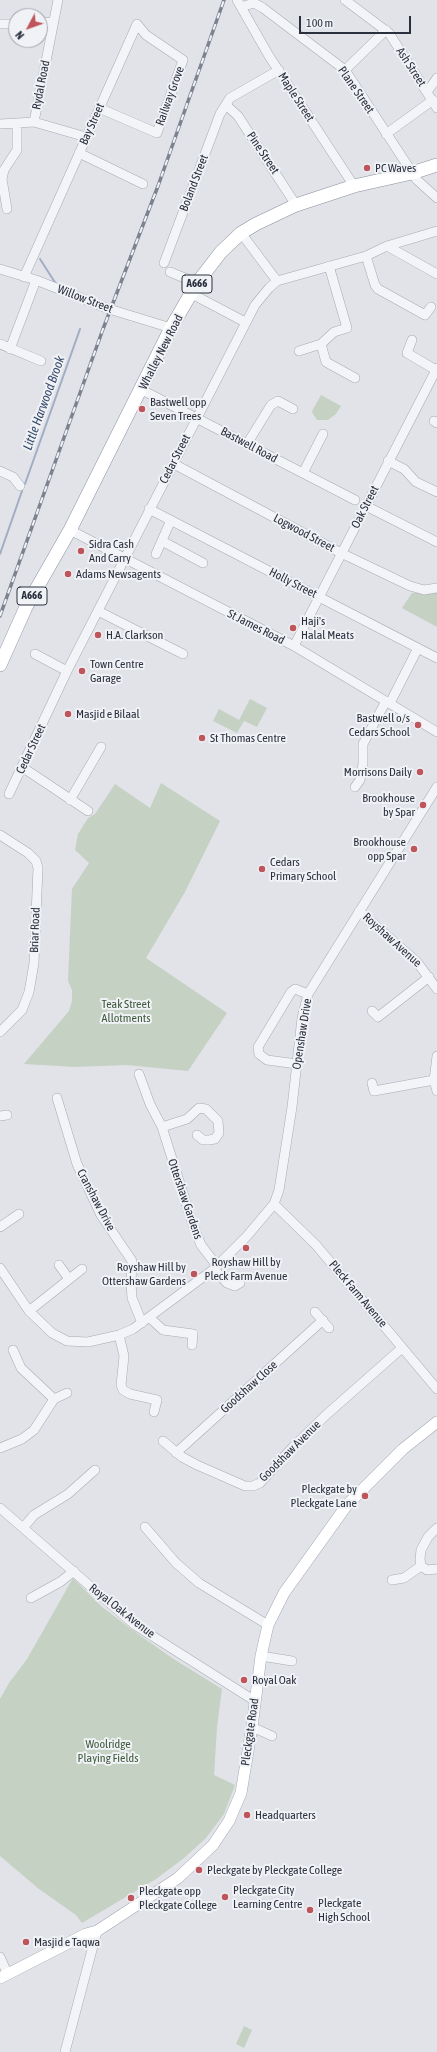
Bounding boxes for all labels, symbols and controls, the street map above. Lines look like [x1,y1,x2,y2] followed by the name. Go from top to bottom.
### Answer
[8,8,48,48] north arrow
[301,8,413,34] scale bar
[306,16,333,30] text: 100 m
[13,29,26,42] text: N
[393,45,429,89] street label: Ash Street
[29,59,53,111] street label: Rydal Road
[153,64,187,128] street label: Railway Grove
[335,64,377,116] street label: Plane Street
[275,70,317,124] street label: Maple Street
[76,101,108,147] street label: Bay Street
[244,129,282,177] street label: Pine Street
[177,153,211,213] street label: Boland Street
[375,161,416,175] place label: PC Waves
[362,163,372,173] marker: PC Waves
[182,275,212,293] road number: A666
[55,282,115,316] street label: Willow Street
[136,312,186,392] street label: Whalley New Road
[20,354,68,452] water label: Little Harwood Brook
[150,395,206,423] place label: Bastwell opp Seven Trees
[137,404,147,414] marker: Bastwell opp Seven Trees
[218,424,280,466] street label: Bastwell Road
[156,432,194,486] street label: Cedar Street
[348,483,382,531] street label: Oak Street
[271,511,337,555] street label: Logwood Street
[89,537,134,565] place label: Sidra Cash And Carry
[76,546,86,556] marker: Sidra Cash And Carry
[267,565,319,601] street label: Holly Street
[76,567,161,581] place label: Adams Newsagents
[63,569,73,579] marker: Adams Newsagents
[17,587,47,605] road number: A666
[225,606,287,648] street label: St James Road
[301,614,354,642] place label: Haji's Halal Meats
[288,623,298,633] marker: Haji's Halal Meats
[106,628,163,642] place label: H.A. Clarkson
[93,630,103,640] marker: H.A. Clarkson
[90,657,144,685] place label: Town Centre Garage
[77,666,87,676] marker: Town Centre Garage
[76,707,140,721] place label: Masjid e Bilaal
[63,709,73,719] marker: Masjid e Bilaal
[349,711,410,739] place label: Bastwell o/s Cedars School
[413,720,423,730] marker: Bastwell o/s Cedars School
[13,722,49,776] street label: Cedar Street
[210,731,286,745] place label: St Thomas Centre
[197,733,207,743] marker: St Thomas Centre
[344,765,412,779] place label: Morrisons Daily
[415,767,425,777] marker: Morrisons Daily
[362,791,415,819] place label: Brookhouse by Spar
[418,800,428,810] marker: Brookhouse by Spar
[353,835,406,863] place label: Brookhouse opp Spar
[409,844,419,854] marker: Brookhouse opp Spar
[270,855,336,883] place label: Cedars Primary School
[257,864,267,874] marker: Cedars Primary School
[27,907,43,953] street label: Briar Road
[360,910,424,970] street label: Royshaw Avenue
[102,997,150,1025] park label: Teak Street Allotments
[289,997,315,1071] street label: Openshaw Drive
[165,1157,205,1241] street label: Ottershaw Gardens
[74,1167,118,1233] street label: Cranshaw Drive
[241,1243,251,1253] marker: Royshaw Hill by Pleck Farm Avenue
[205,1255,287,1283] place label: Royshaw Hill by Pleck Farm Avenue
[326,1258,390,1330] street label: Pleck Farm Avenue
[102,1260,186,1288] place label: Royshaw Hill by Ottershaw Gardens
[189,1269,199,1279] marker: Royshaw Hill by Ottershaw Gardens
[218,1358,280,1416] street label: Goodshaw Close
[256,1417,324,1485] street label: Goodshaw Avenue
[291,1482,357,1510] place label: Pleckgate by Pleckgate Lane
[360,1491,370,1501] marker: Pleckgate by Pleckgate Lane
[86,1581,158,1641] street label: Royal Oak Avenue
[252,1673,297,1687] place label: Royal Oak
[239,1675,249,1685] marker: Royal Oak
[238,1697,262,1767] street label: Pleckgate Road
[78,1737,138,1765] park label: Woolridge Playing Fields
[255,1808,316,1822] place label: Headquarters
[242,1810,252,1820] marker: Headquarters
[207,1863,342,1877] place label: Pleckgate by Pleckgate College
[194,1865,204,1875] marker: Pleckgate by Pleckgate College
[233,1883,303,1911] place label: Pleckgate City Learning Centre
[139,1884,217,1912] place label: Pleckgate opp Pleckgate College
[220,1892,230,1902] marker: Pleckgate City Learning Centre
[126,1893,136,1903] marker: Pleckgate opp Pleckgate College
[318,1896,370,1924] place label: Pleckgate High School
[305,1905,315,1915] marker: Pleckgate High School
[34,1935,100,1949] place label: Masjid e Taqwa
[21,1937,31,1947] marker: Masjid e Taqwa

